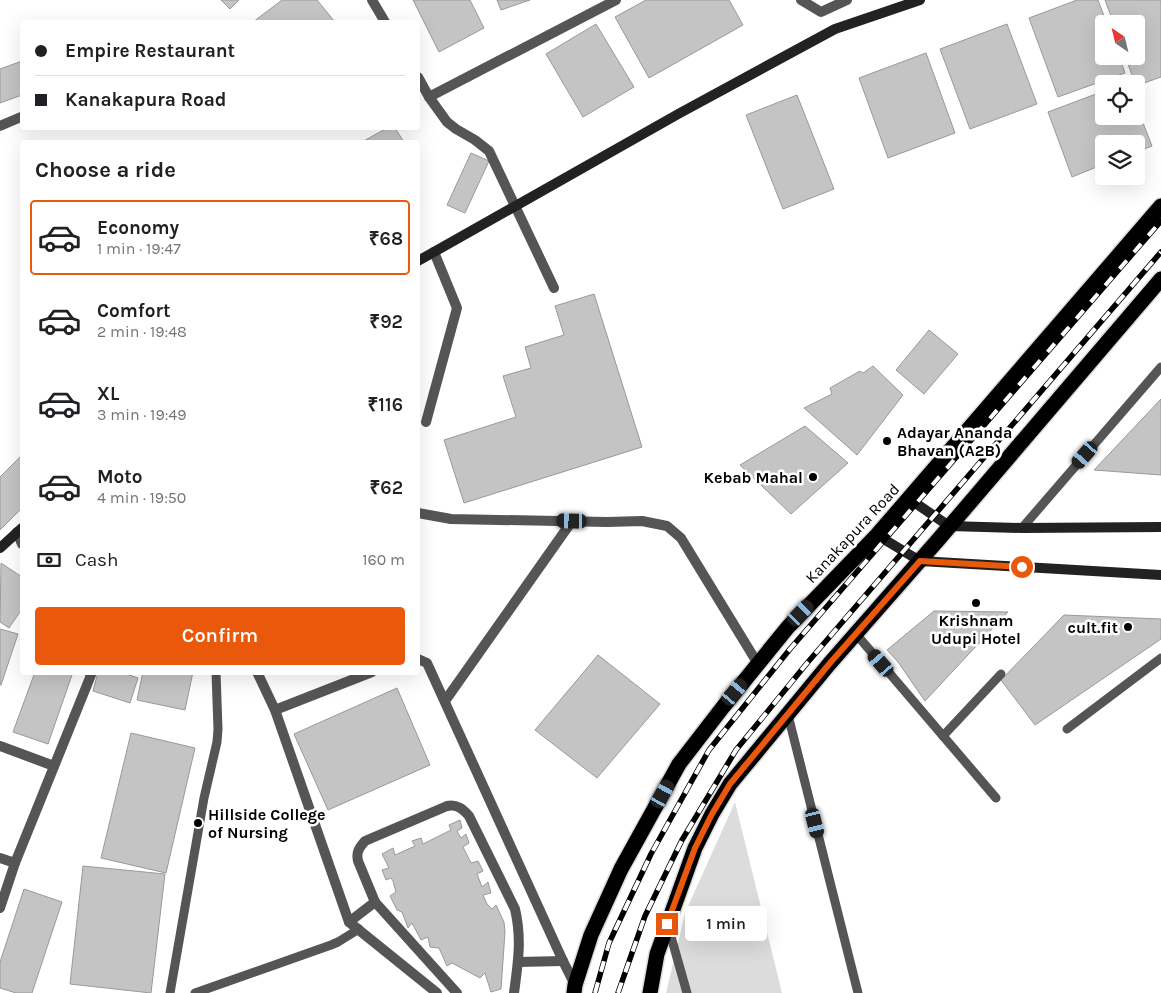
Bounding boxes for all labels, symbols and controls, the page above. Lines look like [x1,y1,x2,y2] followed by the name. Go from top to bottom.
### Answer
[1095,15,1145,65] north arrow
[1095,15,1145,185] map controls
[65,40,235,62] text: Empire Restaurant
[1095,75,1145,125] button: locate
[65,89,227,111] text: Kanakapura Road
[1095,135,1145,185] button: layers
[35,157,176,183] text: Choose a ride
[37,215,82,260] icon: car
[97,217,179,239] text: Economy
[369,228,403,250] text: ₹68
[97,239,181,258] text: 1 min · 19:47
[37,298,82,343] icon: car
[97,300,171,322] text: Comfort
[369,311,403,333] text: ₹92
[97,322,187,341] text: 2 min · 19:48
[37,381,82,426] icon: car
[97,383,119,405] text: XL
[367,394,403,416] text: ₹116
[97,405,187,424] text: 3 min · 19:49
[897,423,1012,460] place label: Adayar Ananda Bhavan (A2B)
[881,435,893,447] marker: Adayar Ananda Bhavan (A2B)
[1069,439,1100,471] car
[37,464,82,509] icon: car
[97,466,143,488] text: Moto
[703,468,803,487] place label: Kebab Mahal
[807,471,819,483] marker: Kebab Mahal
[369,477,403,499] text: ₹62
[801,480,903,587] street label: Kanakapura Road
[97,488,186,507] text: 4 min · 19:50
[556,513,587,529] car
[35,546,63,574] icon: cash
[75,549,119,571] text: Cash
[362,550,405,569] text: 160 m
[1011,556,1033,578] route start
[785,597,816,629] car
[970,597,982,609] marker: Krishnam Udupi Hotel
[35,607,405,665] button: Confirm
[931,611,1021,648] place label: Krishnam Udupi Hotel
[1067,618,1118,637] place label: cult.fit
[1122,621,1134,633] marker: cult.fit
[865,647,896,679] car
[719,676,750,708] car
[649,777,676,811] car
[208,805,326,842] place label: Hillside College of Nursing
[804,807,825,839] car
[192,817,204,829] marker: Hillside College of Nursing
[684,906,767,942] callout: 1 min
[656,913,678,935] route end
[706,914,746,933] text: 1 min

